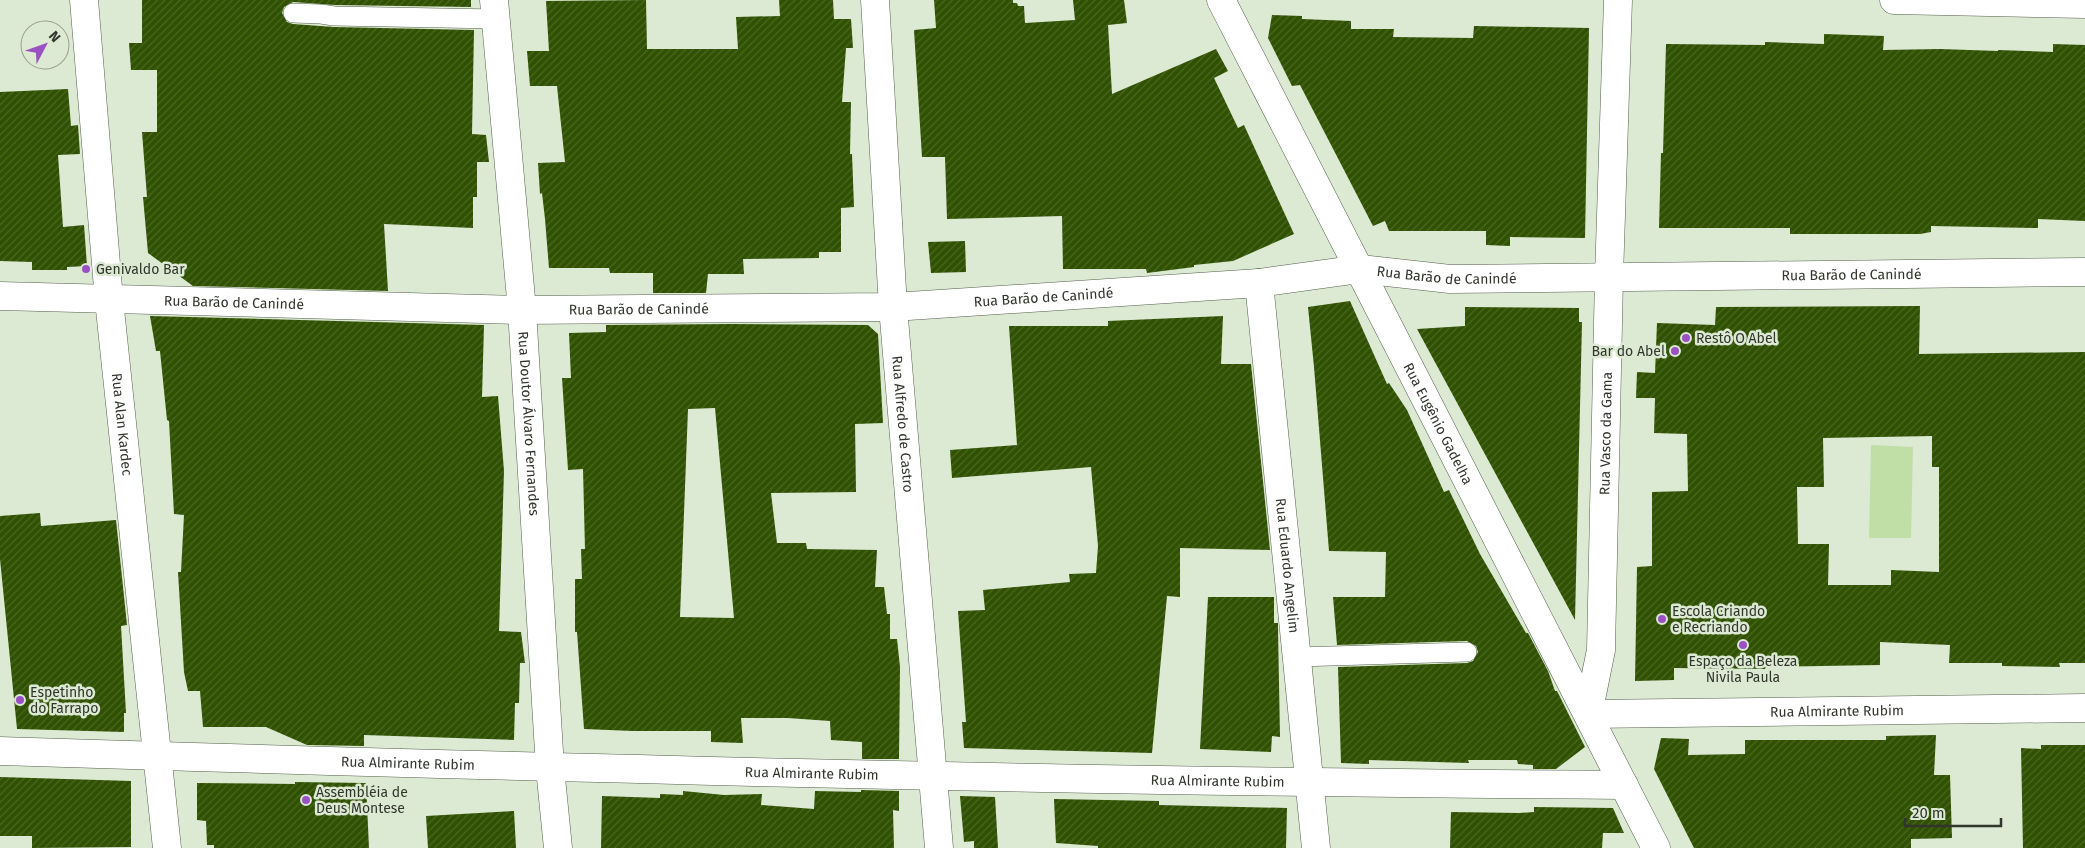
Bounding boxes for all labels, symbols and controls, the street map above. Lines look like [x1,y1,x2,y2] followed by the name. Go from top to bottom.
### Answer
[20,20,70,70] north arrow
[45,28,64,46] text: N
[96,261,185,278] place label: Genivaldo Bar
[1376,262,1517,288] street label: Rua Barão de Canindé
[80,263,92,275] marker: Genivaldo Bar
[1781,265,1922,284] street label: Rua Barão de Canindé
[973,284,1114,310] street label: Rua Barão de Canindé
[164,292,304,313] street label: Rua Barão de Canindé
[569,300,709,318] street label: Rua Barão de Canindé
[1696,330,1777,347] place label: Restô O Abel
[515,331,543,517] street label: Rua Doutor Álvaro Fernandes
[1680,332,1692,344] marker: Restô O Abel
[1591,343,1665,360] place label: Bar do Abel
[1669,345,1681,357] marker: Bar do Abel
[889,355,917,493] street label: Rua Alfredo de Castro
[1400,360,1477,487] street label: Rua Eugênio Gadelha
[1596,371,1615,495] street label: Rua Vasco da Gama
[108,372,136,477] street label: Rua Alan Kardec
[1272,497,1303,634] street label: Rua Eduardo Angelim
[1672,603,1765,636] place label: Escola Criando e Recriando
[1656,613,1668,625] marker: Escola Criando e Recriando
[1737,639,1749,651] marker: Espaço da Beleza Nivila Paula
[1689,653,1797,686] place label: Espaço da Beleza Nivila Paula
[30,684,98,717] place label: Espetinho do Farrapo
[14,694,26,706] marker: Espetinho do Farrapo
[1770,702,1904,720] street label: Rua Almirante Rubim
[341,753,475,773] street label: Rua Almirante Rubim
[745,763,879,783] street label: Rua Almirante Rubim
[1150,771,1285,790] street label: Rua Almirante Rubim
[316,784,408,817] place label: Assembléia de Deus Montese
[300,794,312,806] marker: Assembléia de Deus Montese
[1905,796,2001,828] scale bar
[1912,804,1945,822] text: 20 m

